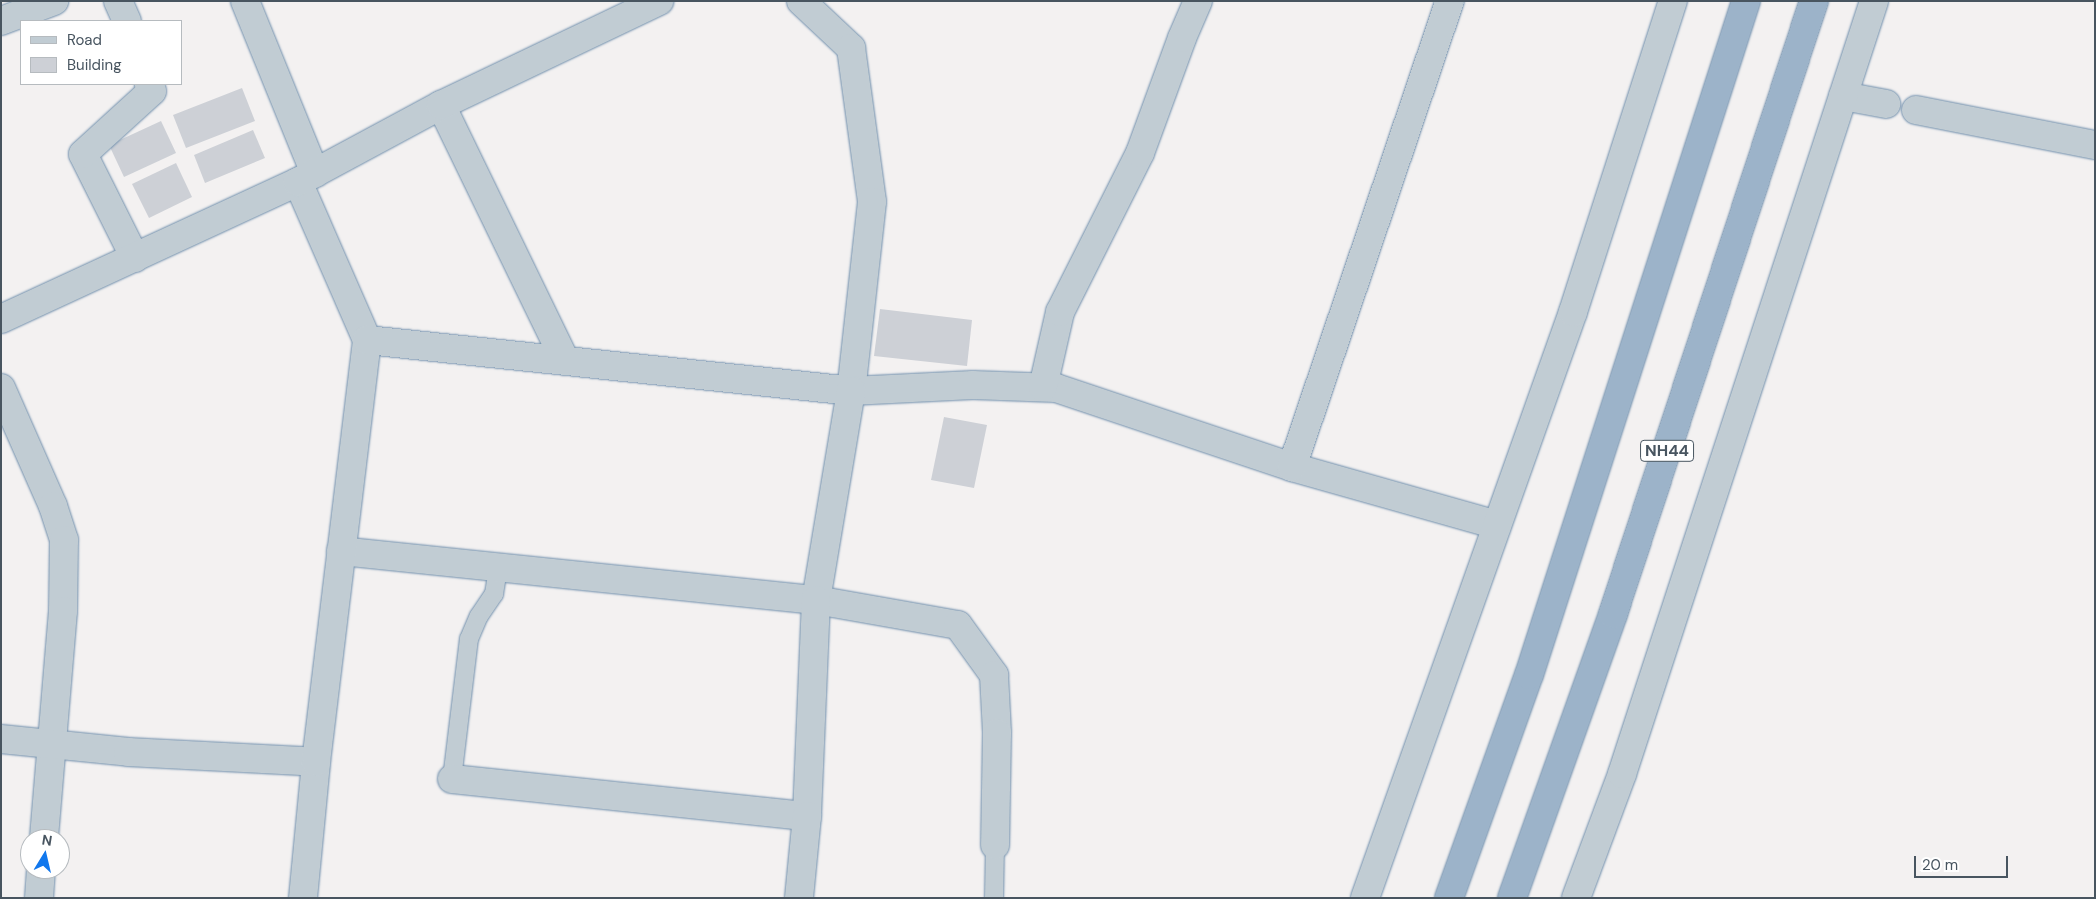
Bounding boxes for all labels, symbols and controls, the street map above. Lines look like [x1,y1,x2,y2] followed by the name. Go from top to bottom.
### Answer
[20,20,182,85] legend
[67,30,102,50] text: Road
[67,55,122,75] text: Building
[1640,438,1694,464] road number: NH44
[20,829,70,879] north arrow
[41,830,54,850] text: N
[1916,846,2010,878] scale bar
[1922,855,1958,875] text: 20 m

